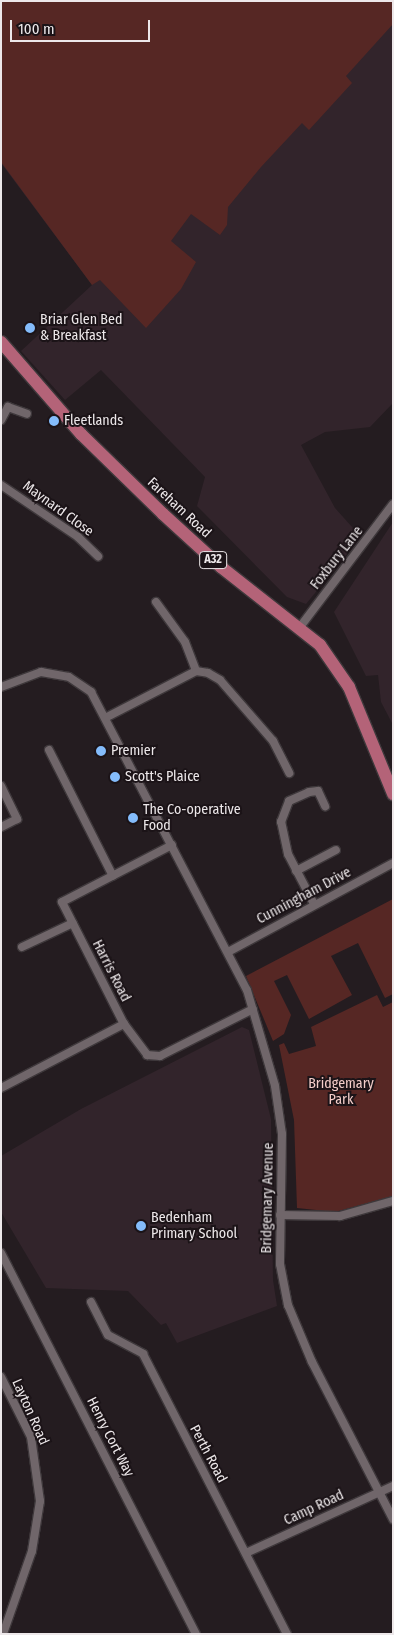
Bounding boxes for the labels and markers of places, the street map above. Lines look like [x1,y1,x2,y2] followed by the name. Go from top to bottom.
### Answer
[40,312,122,344] place label: Briar Glen Bed & Breakfast
[24,322,36,334] marker: Briar Glen Bed & Breakfast
[64,413,123,429] place label: Fleetlands
[48,415,60,427] marker: Fleetlands
[111,743,156,759] place label: Premier
[95,745,107,757] marker: Premier
[125,769,200,785] place label: Scott's Plaice
[109,771,121,783] marker: Scott's Plaice
[143,802,241,834] place label: The Co-operative Food
[127,812,139,824] marker: The Co-operative Food
[151,1210,237,1242] place label: Bedenham Primary School
[135,1220,147,1232] marker: Bedenham Primary School

